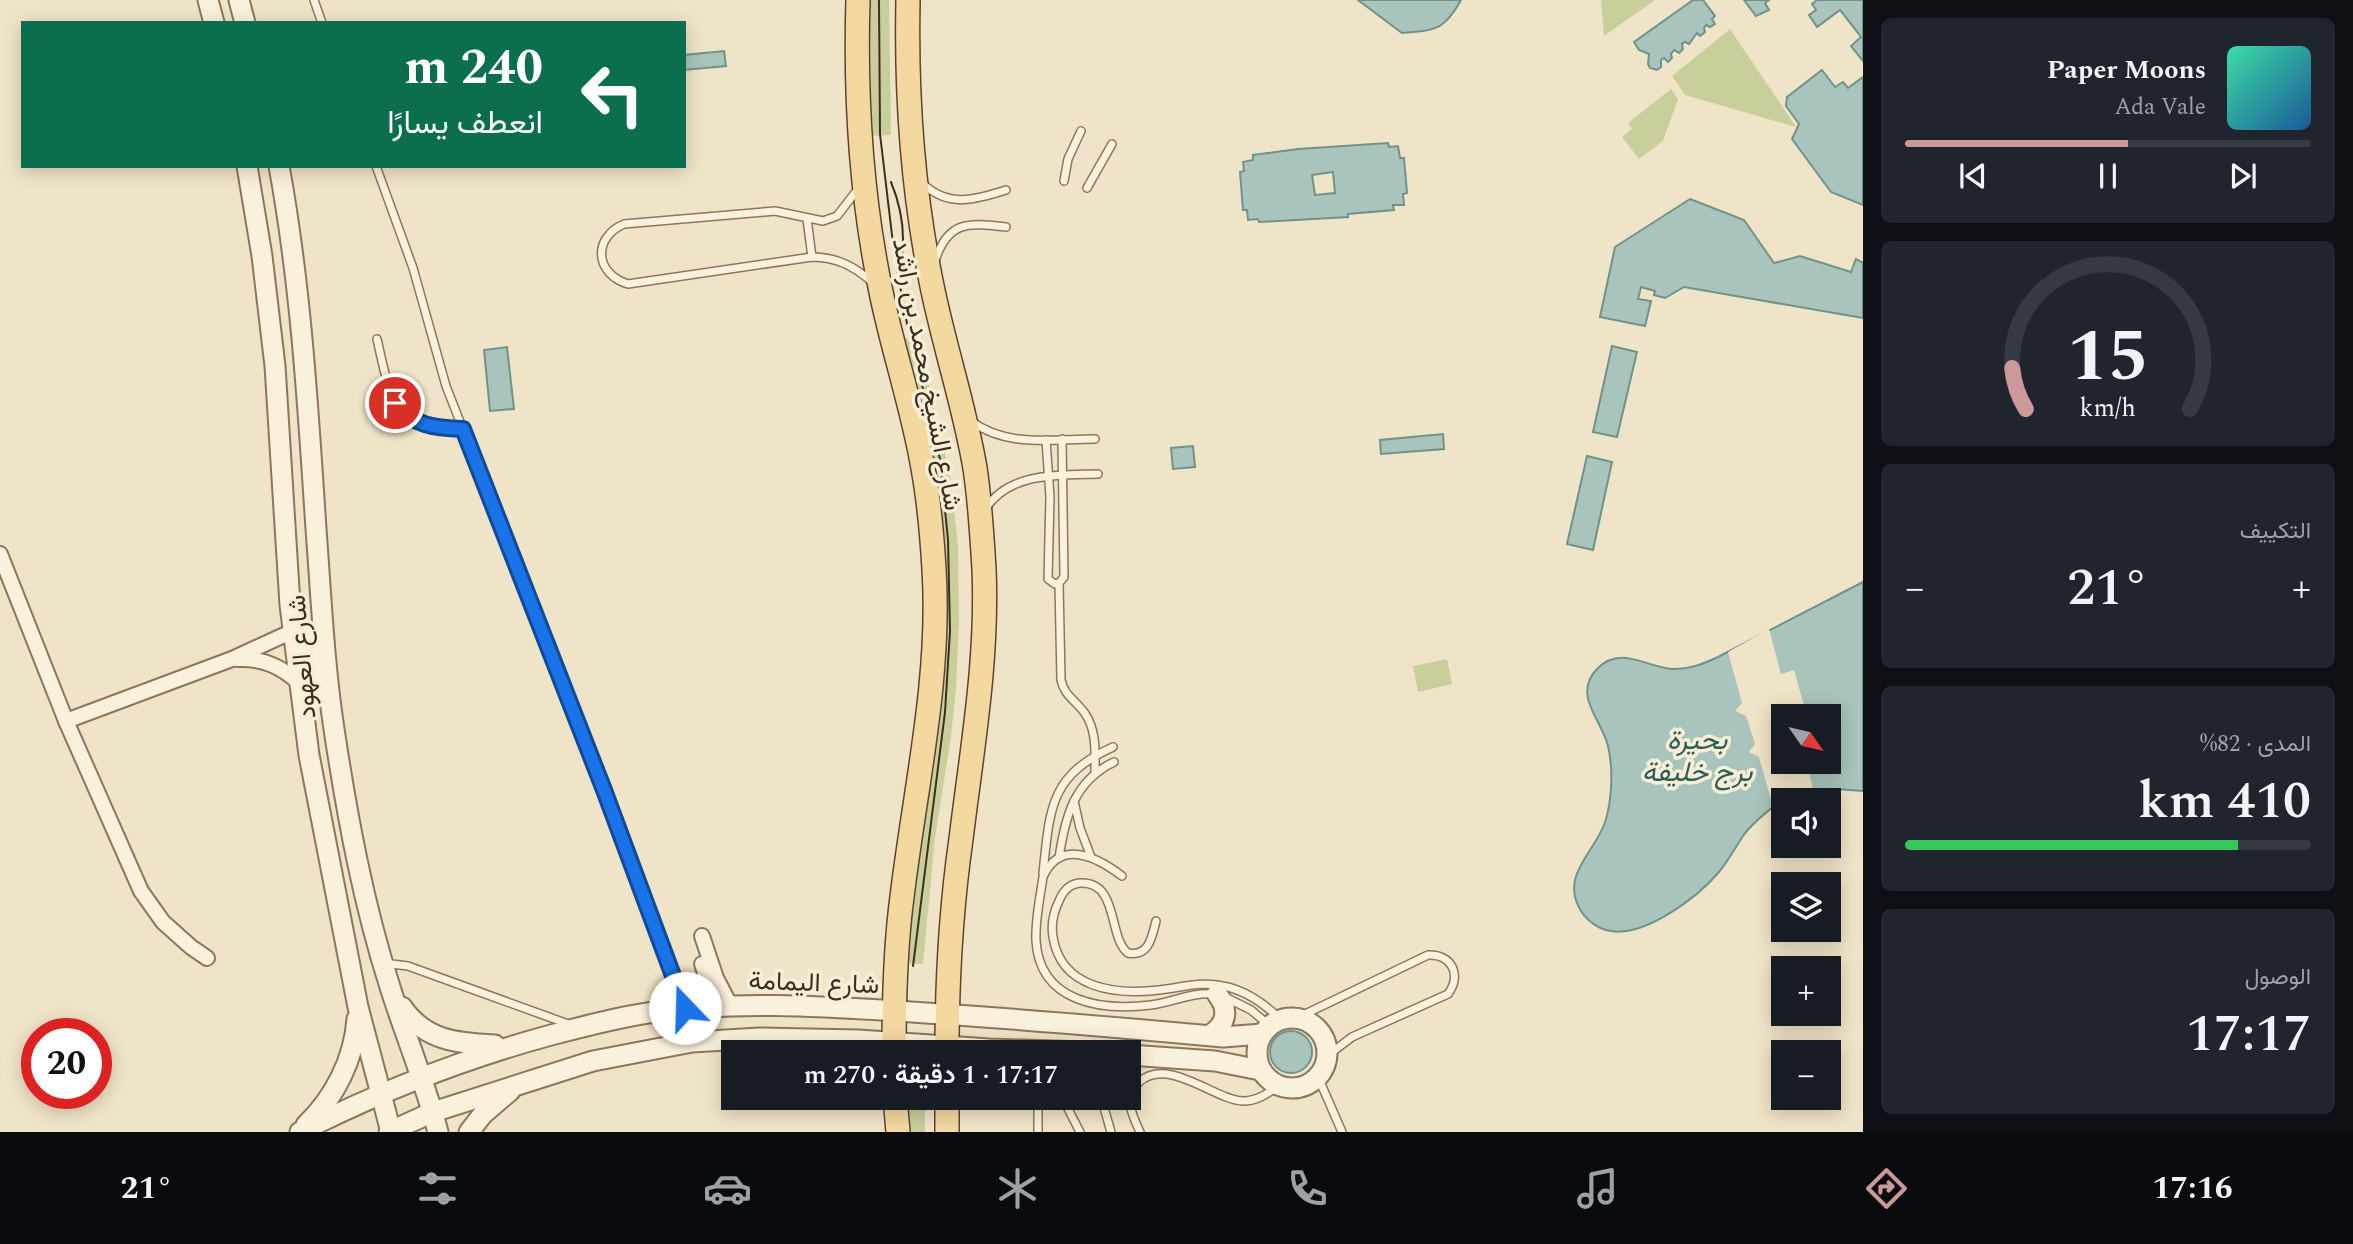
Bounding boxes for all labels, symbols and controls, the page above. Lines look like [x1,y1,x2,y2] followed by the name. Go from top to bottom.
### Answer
[404,31,543,106] text: 240 m
[567,49,658,140] icon: left
[2047,50,2206,90] text: Paper Moons
[2114,90,2206,125] text: Ada Vale
[387,99,543,148] text: انعطف يسارًا
[1954,157,1992,195] icon: previous
[2089,157,2127,195] icon: pause
[2224,157,2262,195] icon: next
[881,235,973,514] street label: شارع الشيخ محمد بن راشد
[2067,303,2149,414] text: 15
[365,373,425,433] pin
[376,384,414,422] icon: arrive
[2080,390,2136,428] text: km/h
[2240,514,2311,549] text: التكييف
[2067,549,2149,628] text: 21°
[1905,560,1924,618] text: −
[2292,560,2311,618] text: +
[277,593,327,720] street label: شارع العهود
[1771,704,1841,774] north arrow
[1771,704,1841,1110] map controls
[1642,719,1753,794] water label: بحيرة برج خليفة
[2200,727,2311,762] text: المدى · 82%
[2138,762,2311,841] text: 410 km
[1771,788,1841,858] button: sound
[1771,872,1841,942] button: layers
[1771,956,1841,1026] button: +
[2245,960,2311,995] text: الوصول
[748,961,880,1005] street label: شارع اليمامة
[648,971,722,1045] position arrow
[2186,995,2311,1074] text: 17:17
[21,1018,112,1109] speed limit sign: 20
[1771,1040,1841,1110] button: −
[804,1055,1058,1095] text: 17:17 · 1 دقيقة · 270 m
[121,1164,172,1213] text: 21°
[413,1164,462,1213] icon: filters
[703,1164,752,1213] icon: car
[993,1164,1042,1213] icon: climate
[1283,1164,1332,1213] icon: phone
[1573,1164,1622,1213] icon: music
[1862,1164,1911,1213] icon: directions
[2152,1164,2233,1213] text: 17:16

